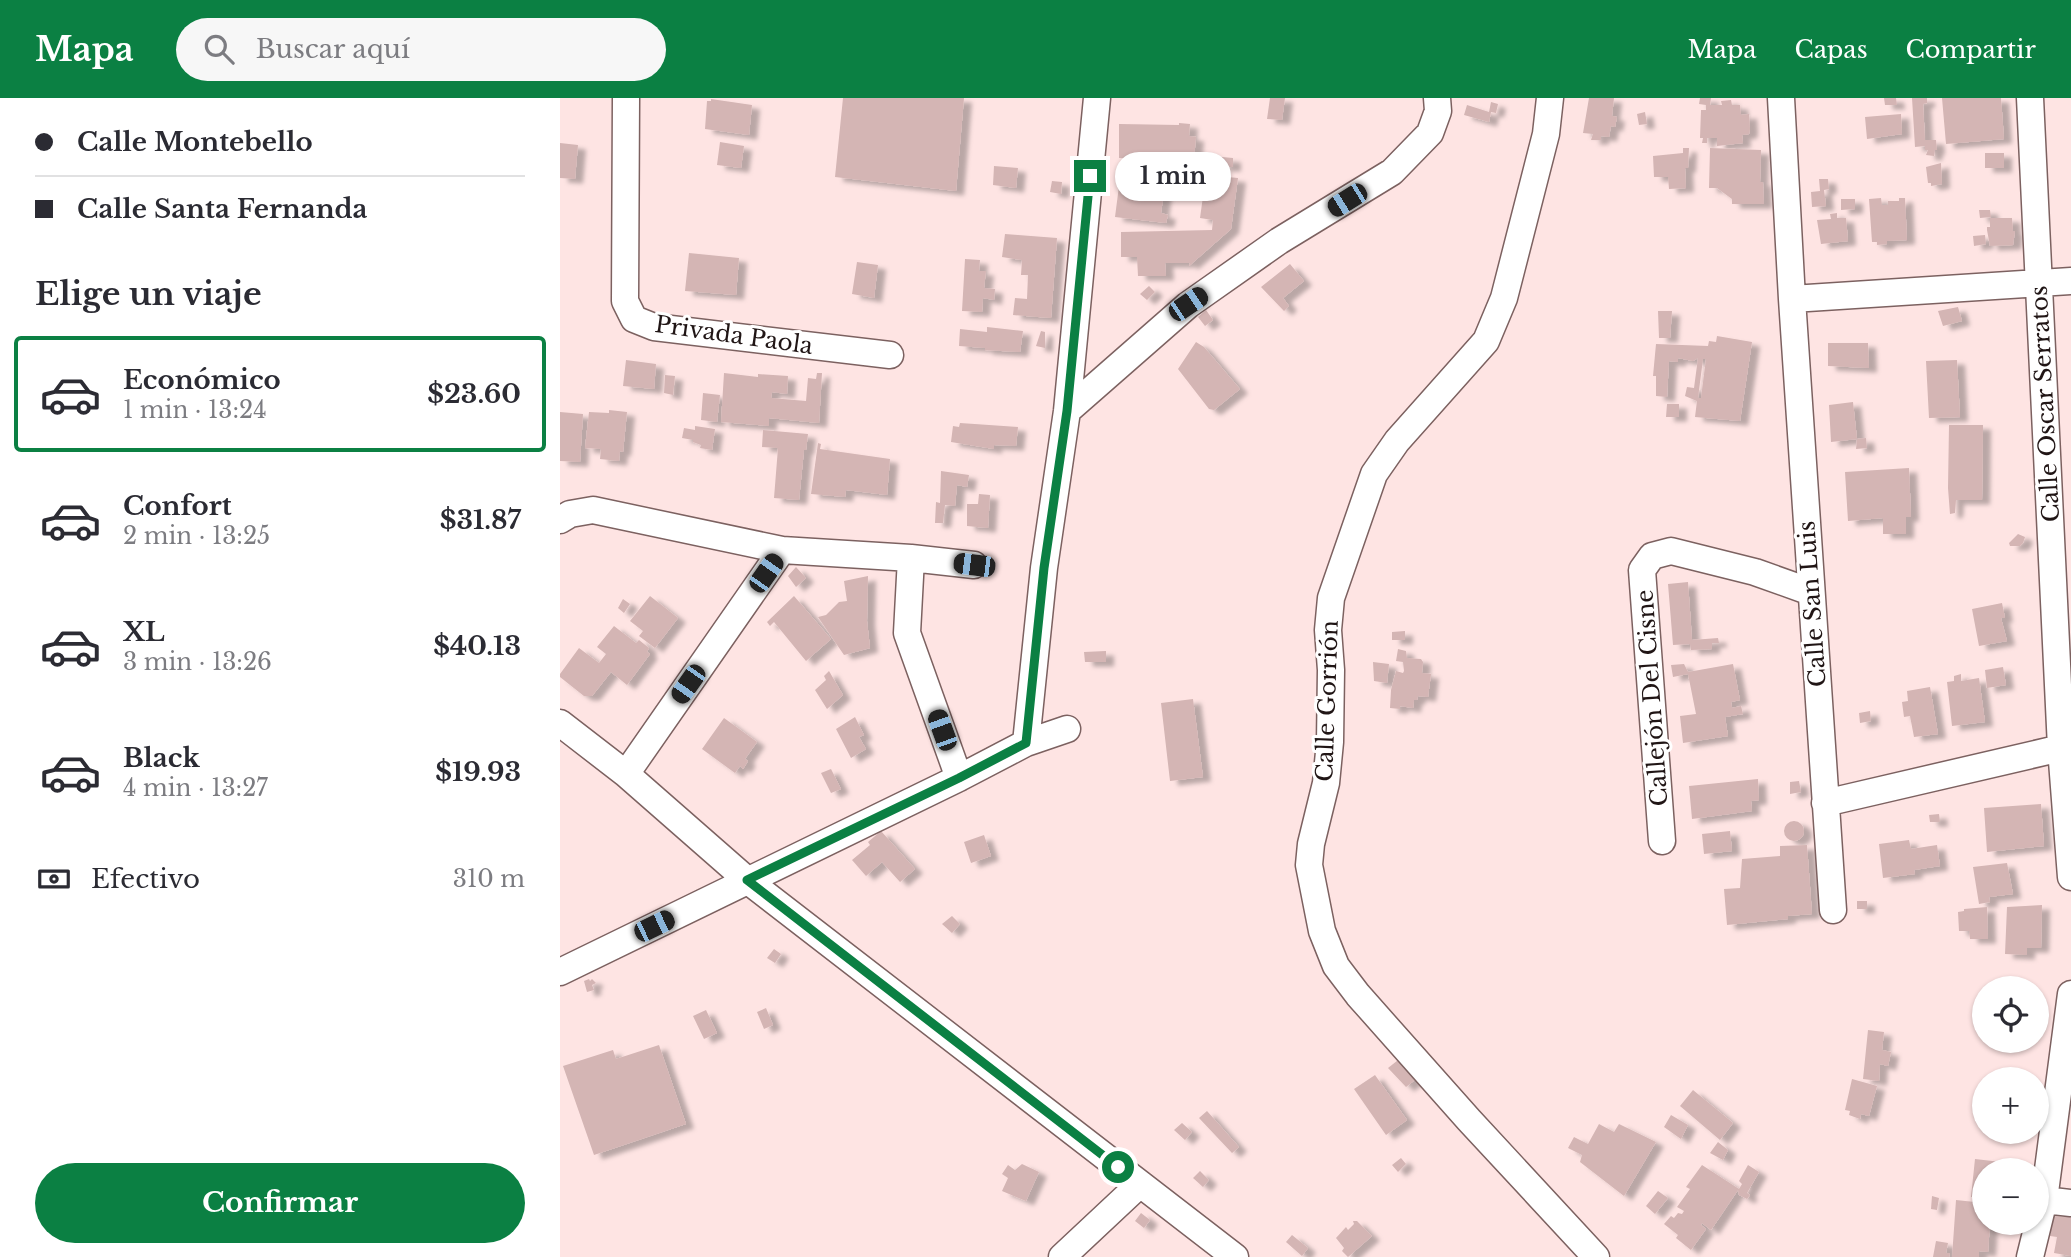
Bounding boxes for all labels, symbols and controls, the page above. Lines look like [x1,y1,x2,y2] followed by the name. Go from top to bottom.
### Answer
[176,18,666,81] search box
[35,29,134,70] text: Mapa
[200,30,238,68] icon: search
[256,33,410,65] text: Buscar aquí
[1687,35,1757,64] text: Mapa
[1795,35,1868,64] text: Capas
[1906,35,2036,64] text: Compartir
[77,126,313,158] text: Calle Montebello
[1114,152,1230,200] callout: 1 min
[1074,160,1106,192] route end
[1140,162,1206,190] text: 1 min
[1324,180,1371,220] car
[77,193,368,225] text: Calle Santa Fernanda
[35,274,262,314] text: Elige un viaje
[1165,284,1212,324] car
[2025,285,2065,523] street label: Calle Oscar Serratos
[653,310,815,360] street label: Privada Paola
[39,363,102,426] icon: car
[123,364,281,396] text: Económico
[427,378,521,410] text: $23.60
[123,396,267,424] text: 1 min · 13:24
[39,489,102,552] icon: car
[123,490,232,522] text: Confort
[440,504,521,536] text: $31.87
[1792,520,1832,688] street label: Calle San Luis
[123,522,270,550] text: 2 min · 13:25
[746,550,787,596] car
[952,552,997,578] car
[1630,589,1674,807] street label: Callejón Del Cisne
[39,615,102,678] icon: car
[123,616,165,648] text: XL
[1310,620,1344,782] street label: Calle Gorrión
[433,630,521,662] text: $40.13
[123,648,272,676] text: 3 min · 13:26
[668,661,709,707] car
[925,707,960,753] car
[39,741,102,804] icon: car
[123,742,200,774] text: Black
[435,756,521,788] text: $19.93
[123,774,268,802] text: 4 min · 13:27
[35,860,73,898] icon: cash
[91,863,200,895] text: Efectivo
[453,865,525,893] text: 310 m
[631,907,678,945] car
[1972,976,2049,1235] map controls
[1972,976,2049,1053] button: locate
[1972,1067,2049,1144] button: +
[1102,1151,1134,1183] route start
[1972,1158,2049,1235] button: −
[35,1163,525,1243] button: Confirmar

